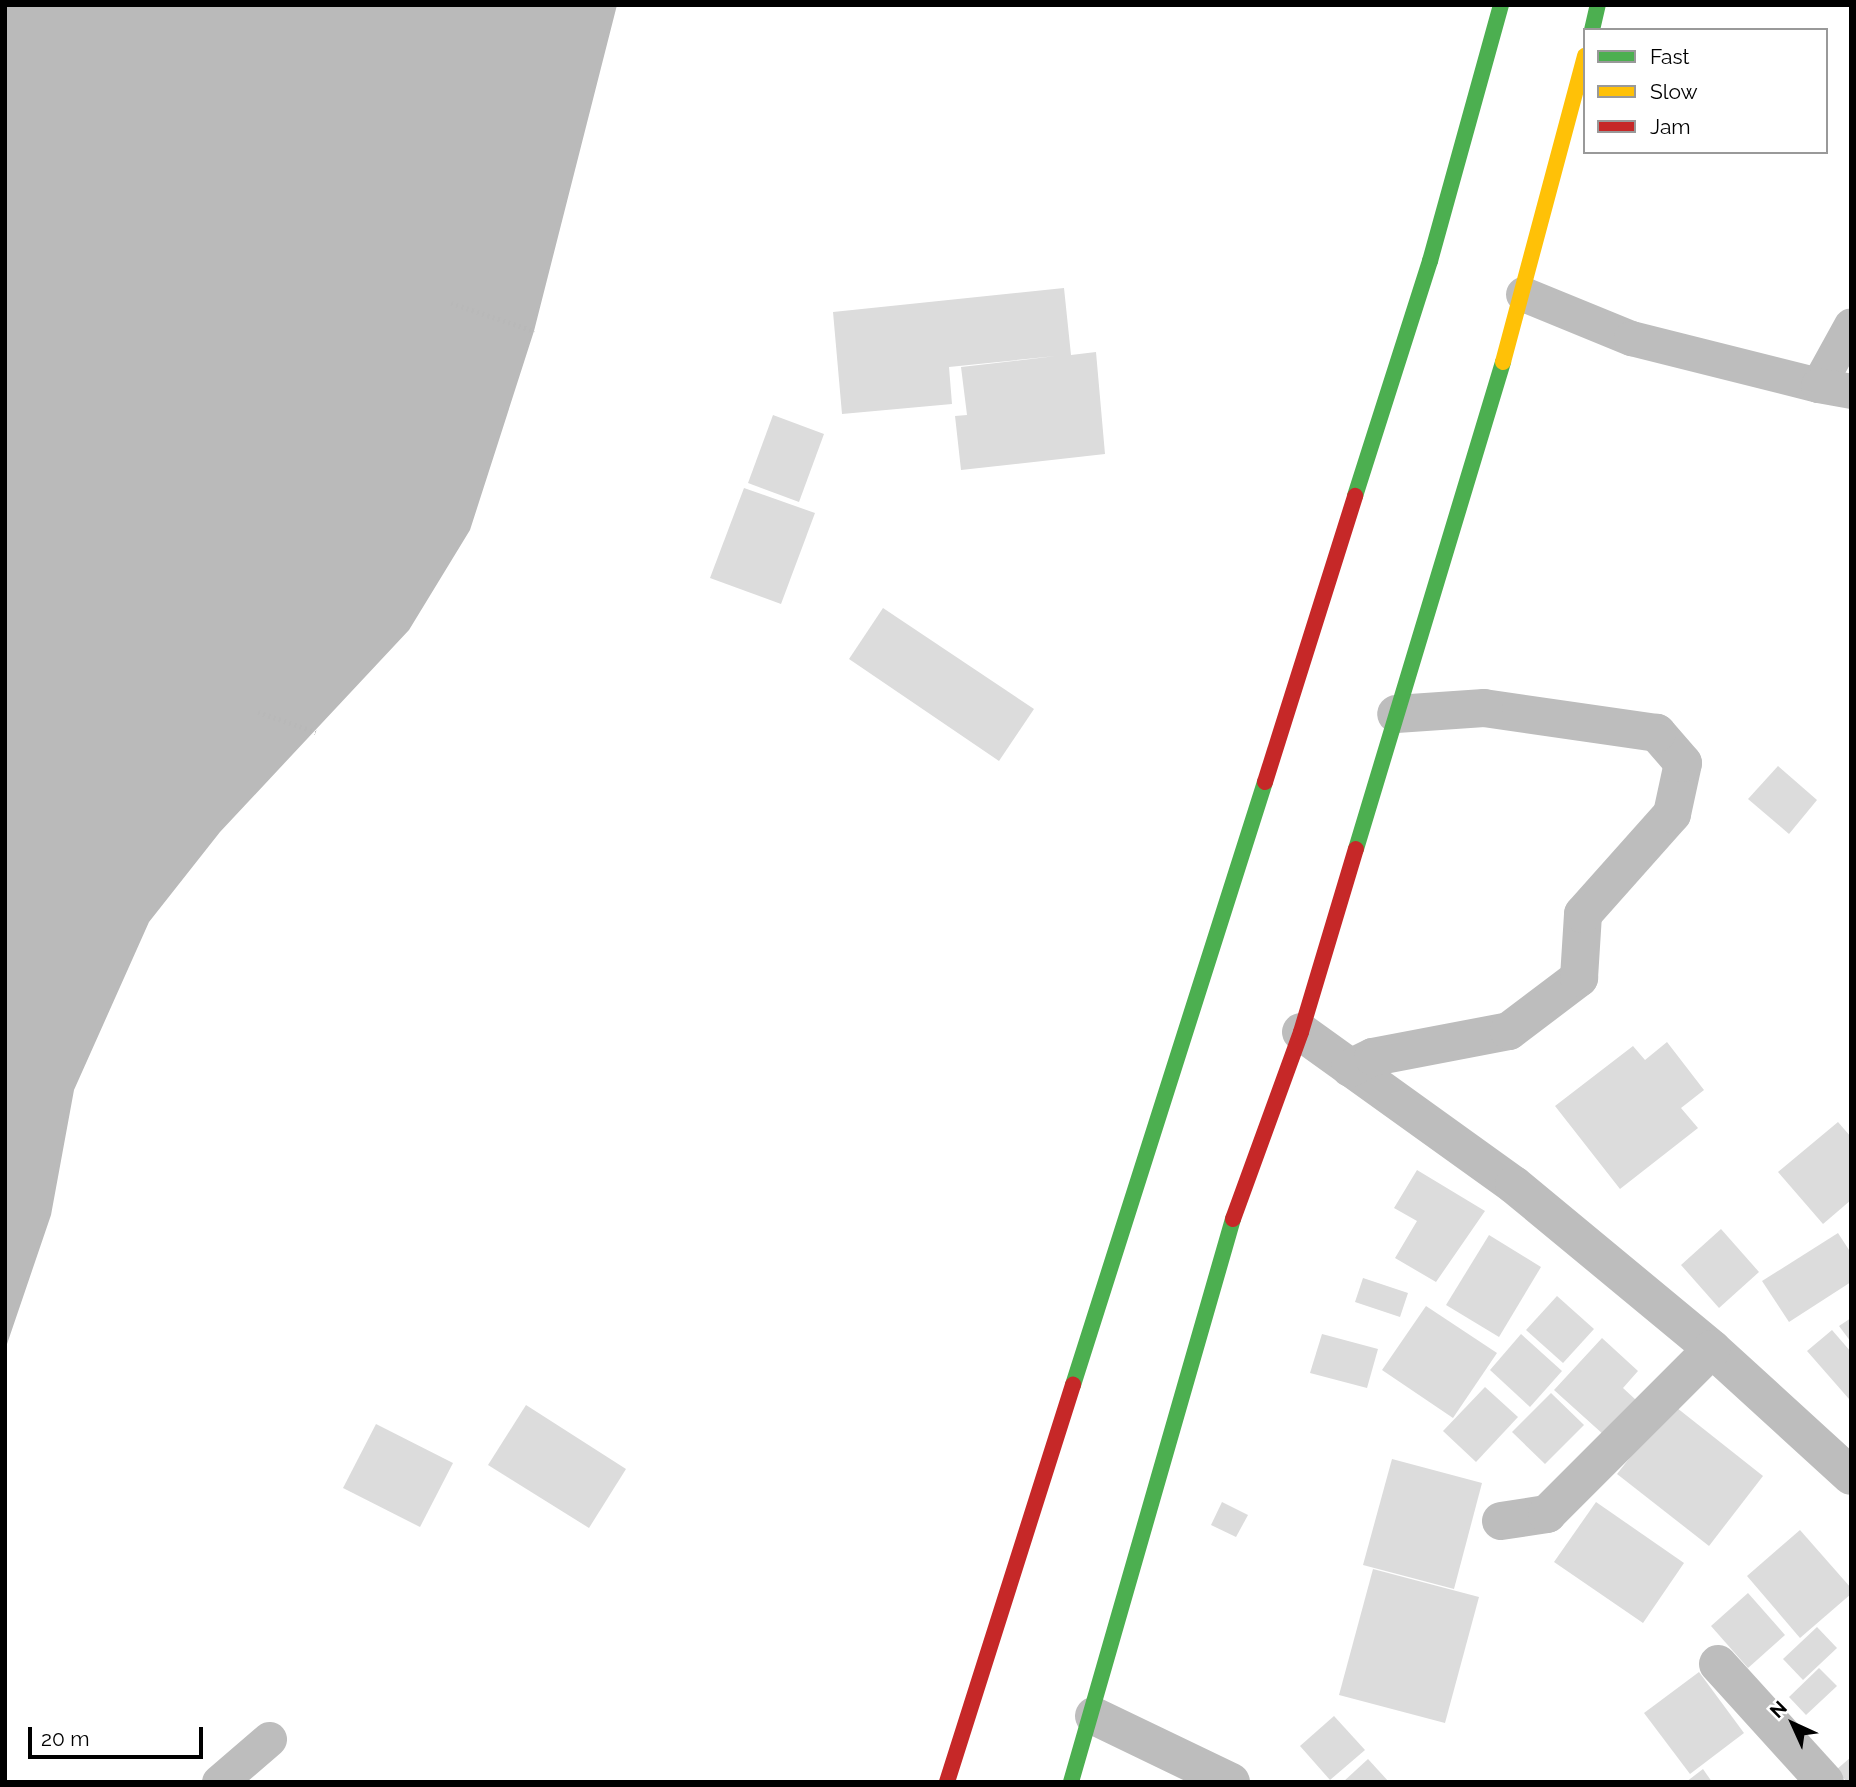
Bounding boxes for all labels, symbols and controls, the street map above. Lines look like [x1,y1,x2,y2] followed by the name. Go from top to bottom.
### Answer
[1583,28,1828,154] legend
[1650,44,1690,69] text: Fast
[1650,79,1698,104] text: Slow
[1650,114,1691,139] text: Jam
[1758,1689,1828,1759] north arrow
[1765,1696,1791,1722] text: N
[32,1714,206,1758] scale bar
[41,1726,89,1751] text: 20 m

